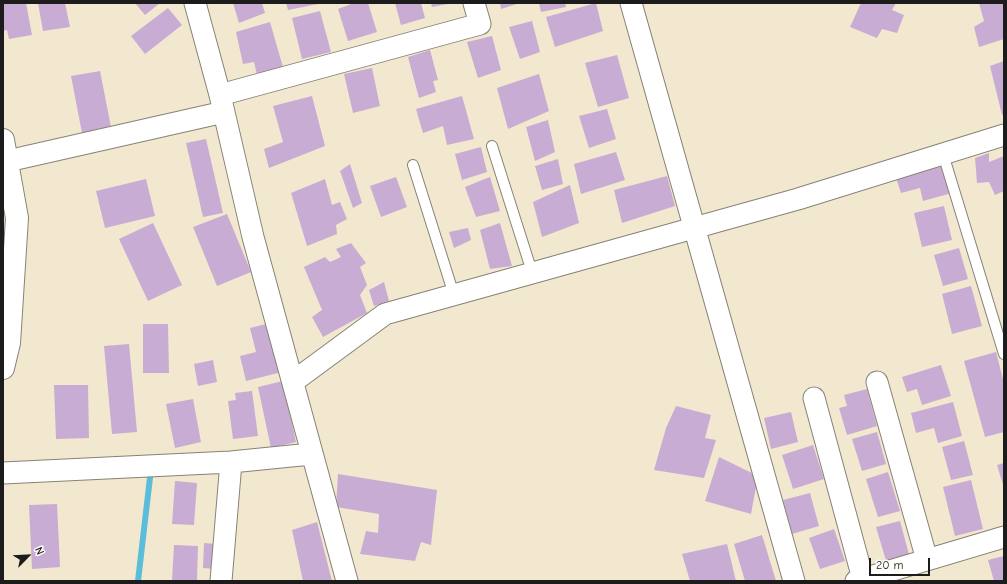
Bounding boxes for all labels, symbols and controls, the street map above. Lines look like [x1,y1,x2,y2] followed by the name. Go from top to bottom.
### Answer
[8,536,48,576] north arrow
[32,545,47,557] text: N
[871,550,932,576] scale bar
[876,558,904,572] text: 20 m

